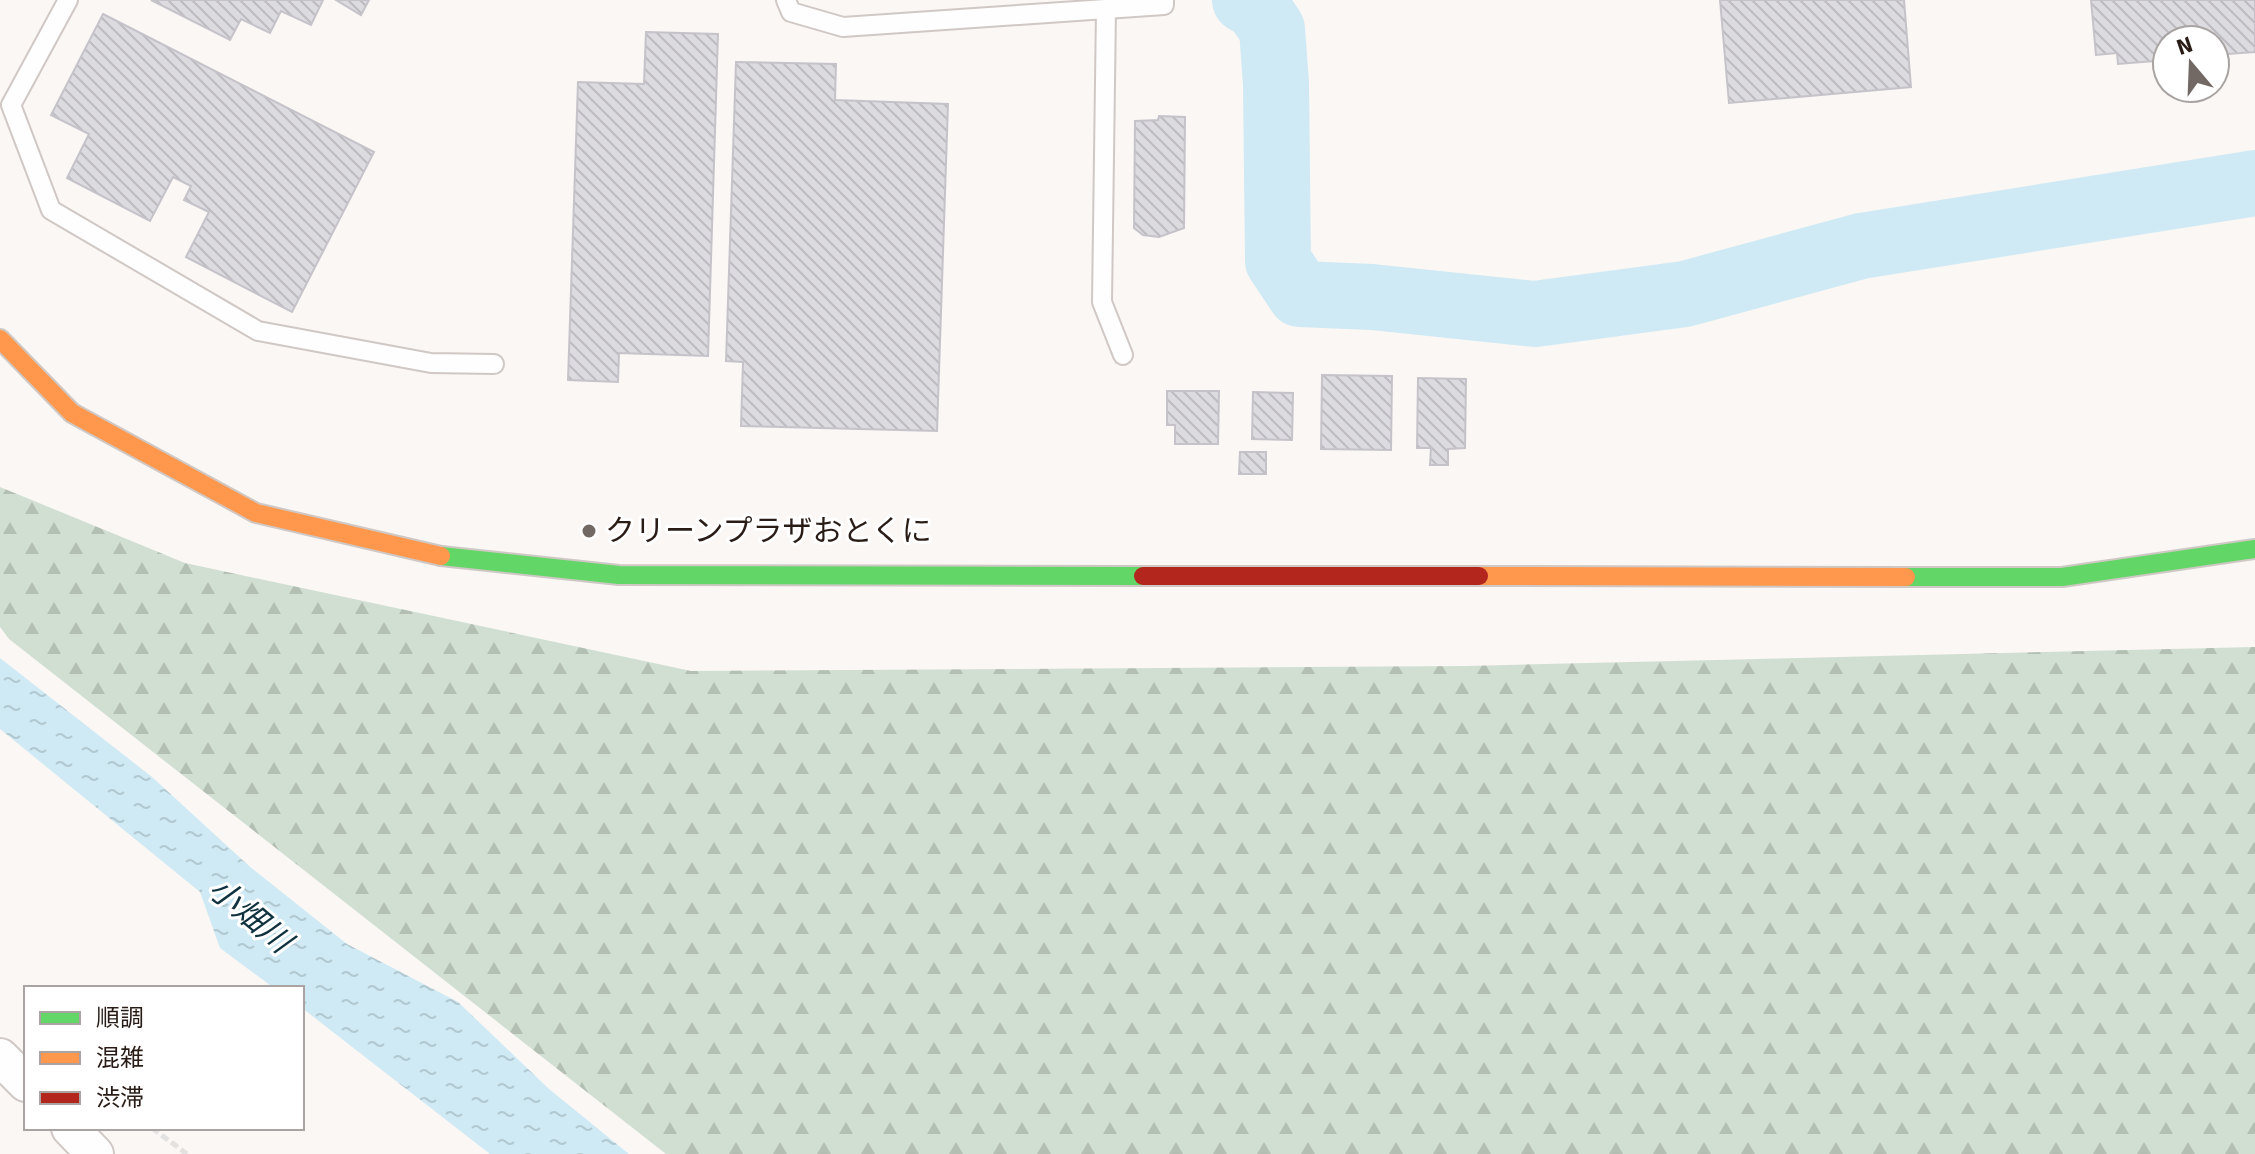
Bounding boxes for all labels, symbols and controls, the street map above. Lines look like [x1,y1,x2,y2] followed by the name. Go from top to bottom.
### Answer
[2151,24,2231,104] north arrow
[2173,30,2196,61] text: N
[605,513,932,550] place label: クリーンプラザおとくに
[580,522,598,540] marker: クリーンプラザおとくに
[200,870,301,963] water label: 小畑川
[24,986,304,1130] legend
[96,1003,144,1033] text: 順調
[96,1043,144,1073] text: 混雑
[96,1083,144,1113] text: 渋滞

